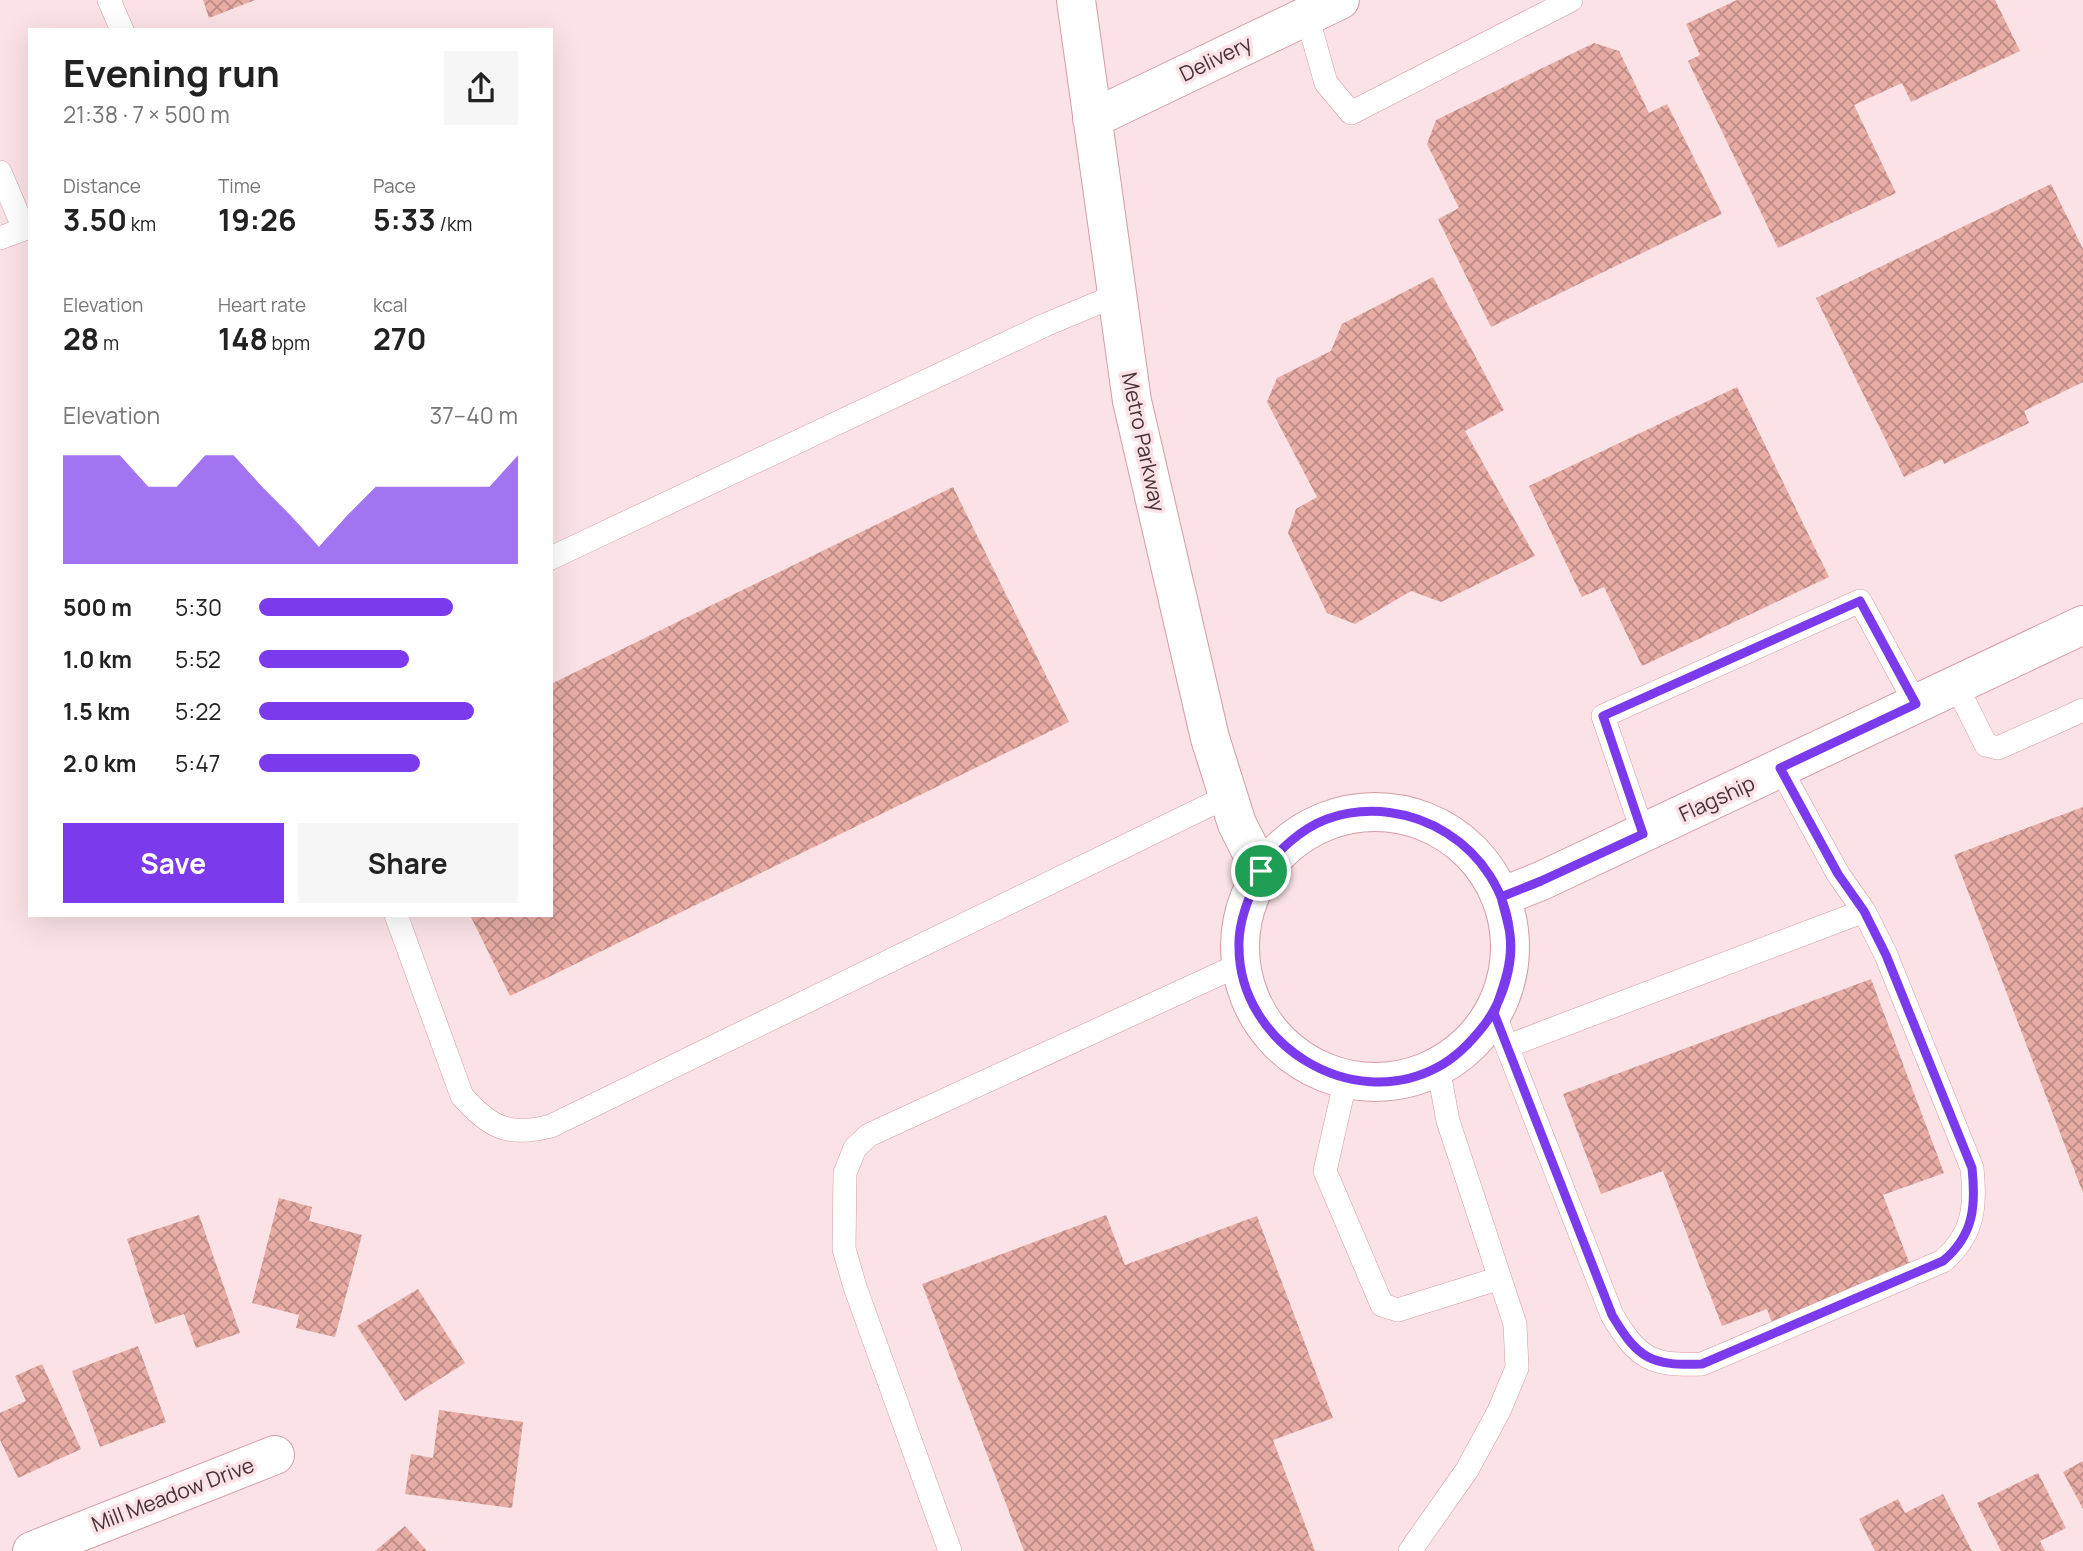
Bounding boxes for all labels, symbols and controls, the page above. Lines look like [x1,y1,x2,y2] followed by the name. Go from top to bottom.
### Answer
[1175,29,1256,88] street label: Delivery
[63,46,280,98] text: Evening run
[444,51,518,125] button: share
[63,98,230,130] text: 21:38 · 7 × 500 m
[63,173,141,199] text: Distance
[218,173,261,199] text: Time
[373,173,416,199] text: Pace
[63,199,127,240] text: 3.50
[218,199,297,240] text: 19:26
[373,199,436,240] text: 5:33
[127,211,156,237] text: km
[436,211,472,237] text: /km
[63,292,143,318] text: Elevation
[218,292,306,318] text: Heart rate
[373,292,408,318] text: kcal
[63,318,99,359] text: 28
[218,318,268,359] text: 148
[373,318,427,359] text: 270
[99,330,119,356] text: m
[268,330,310,356] text: bpm
[1116,370,1172,514] street label: Metro Parkway
[63,399,160,431] text: Elevation
[429,399,518,431] text: 37–40 m
[63,591,132,623] text: 500 m
[175,591,222,623] text: 5:30
[63,643,132,675] text: 1.0 km
[175,643,221,675] text: 5:52
[63,695,130,727] text: 1.5 km
[175,695,221,727] text: 5:22
[63,747,136,779] text: 2.0 km
[175,747,220,779] text: 5:47
[1674,768,1759,828] street label: Flagship
[63,823,284,903] button: Save
[298,823,518,903] button: Share
[1231,841,1291,901] pin
[1242,852,1280,890] icon: arrive
[87,1450,258,1538] street label: Mill Meadow Drive

